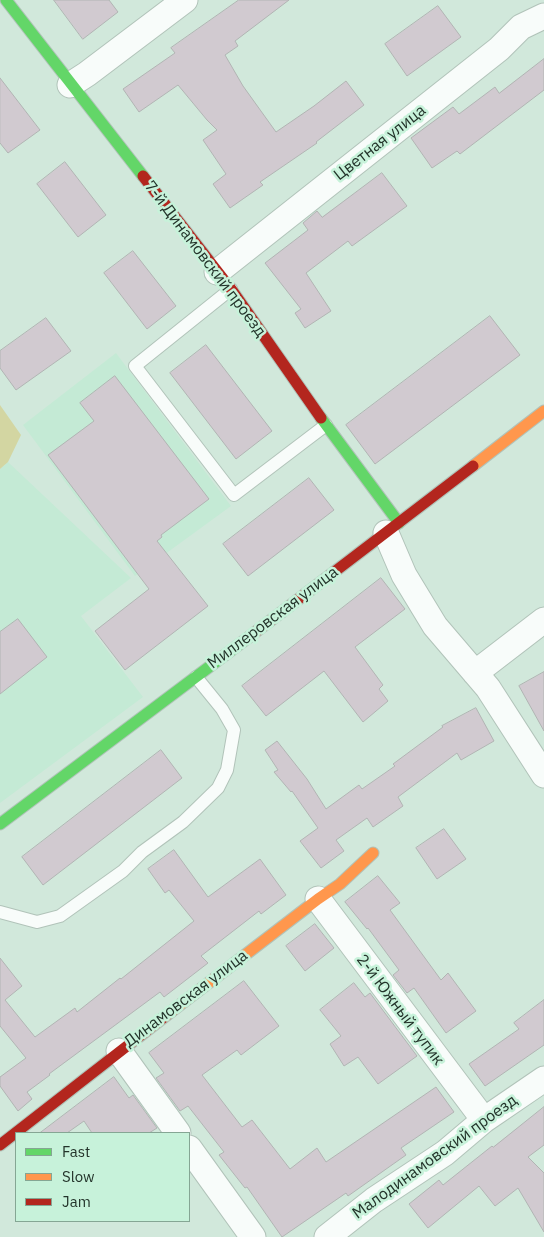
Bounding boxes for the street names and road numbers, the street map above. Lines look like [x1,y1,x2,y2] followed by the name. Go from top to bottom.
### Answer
[330,101,430,185] street label: Цветная улица
[140,177,270,341] street label: 7-й Динамовский проезд
[204,563,342,673] street label: Миллеровская улица
[120,946,252,1052] street label: Динамовская улица
[352,951,448,1069] street label: 2-й Южный тупик
[349,1091,521,1223] street label: Малодинамовский проезд

